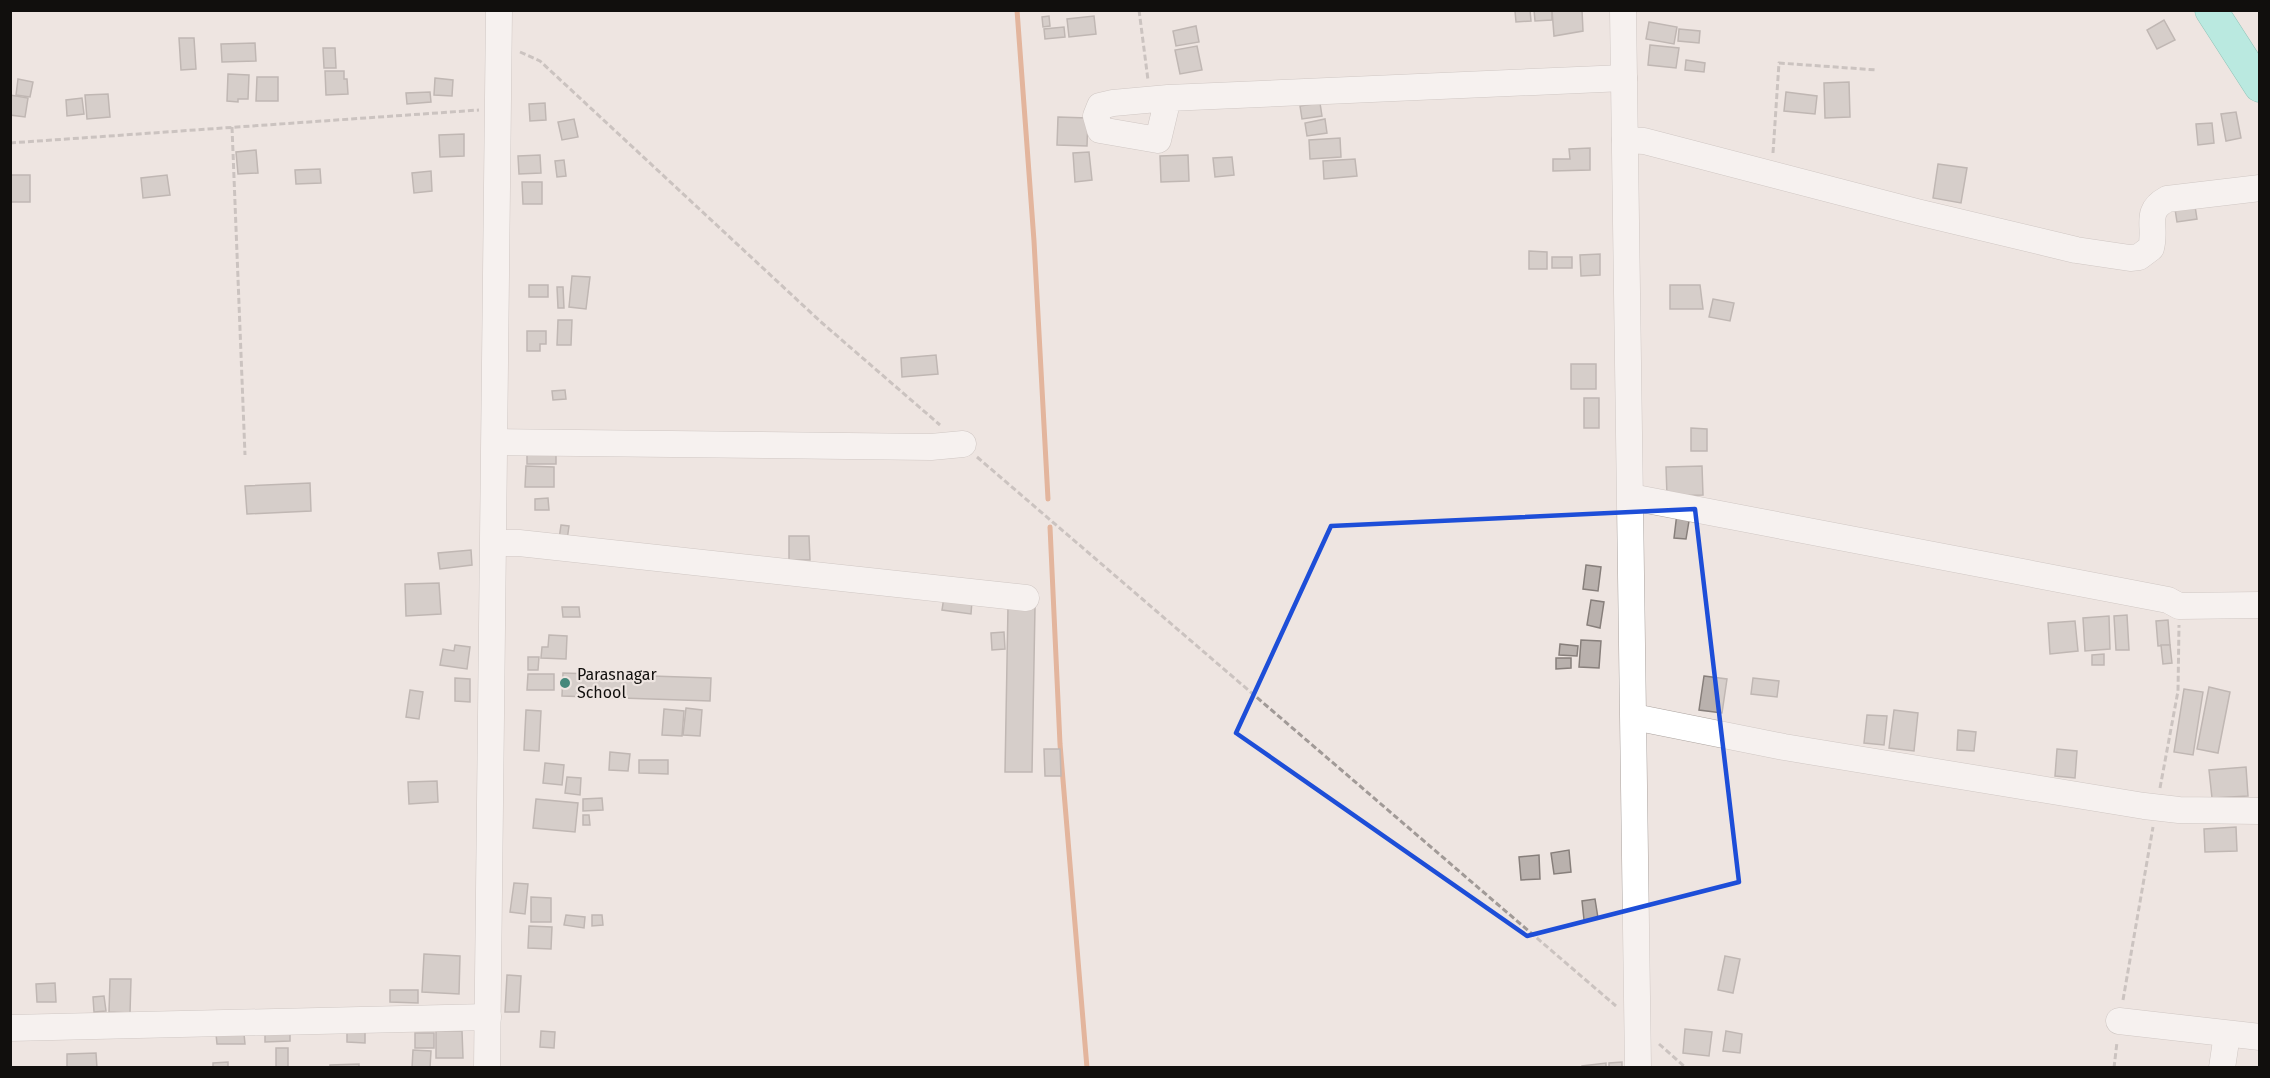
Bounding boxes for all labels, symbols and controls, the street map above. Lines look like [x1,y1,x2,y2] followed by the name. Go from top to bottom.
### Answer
[577,665,657,702] place label: Parasnagar School
[558,676,572,690] marker: Parasnagar School

